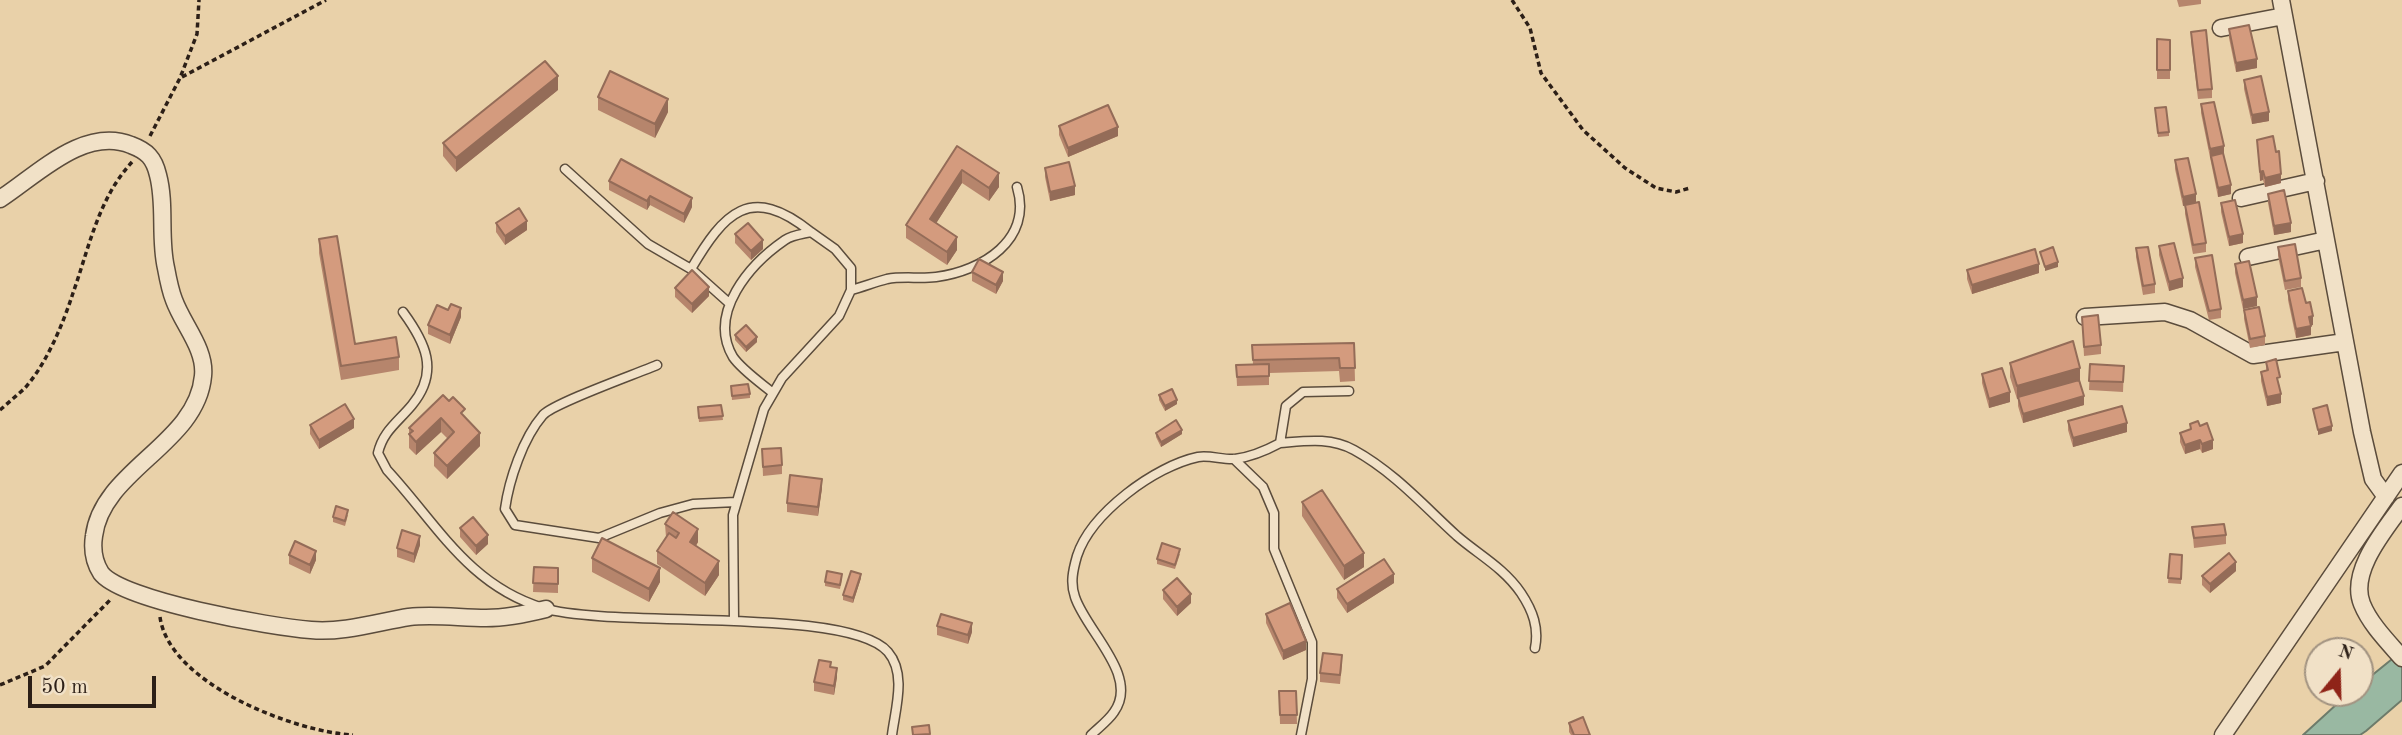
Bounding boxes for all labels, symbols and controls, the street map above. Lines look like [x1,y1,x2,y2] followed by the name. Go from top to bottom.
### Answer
[2304,637,2374,707] north arrow
[2335,642,2355,665] text: N
[32,662,159,706] scale bar
[41,677,88,698] text: 50 m

